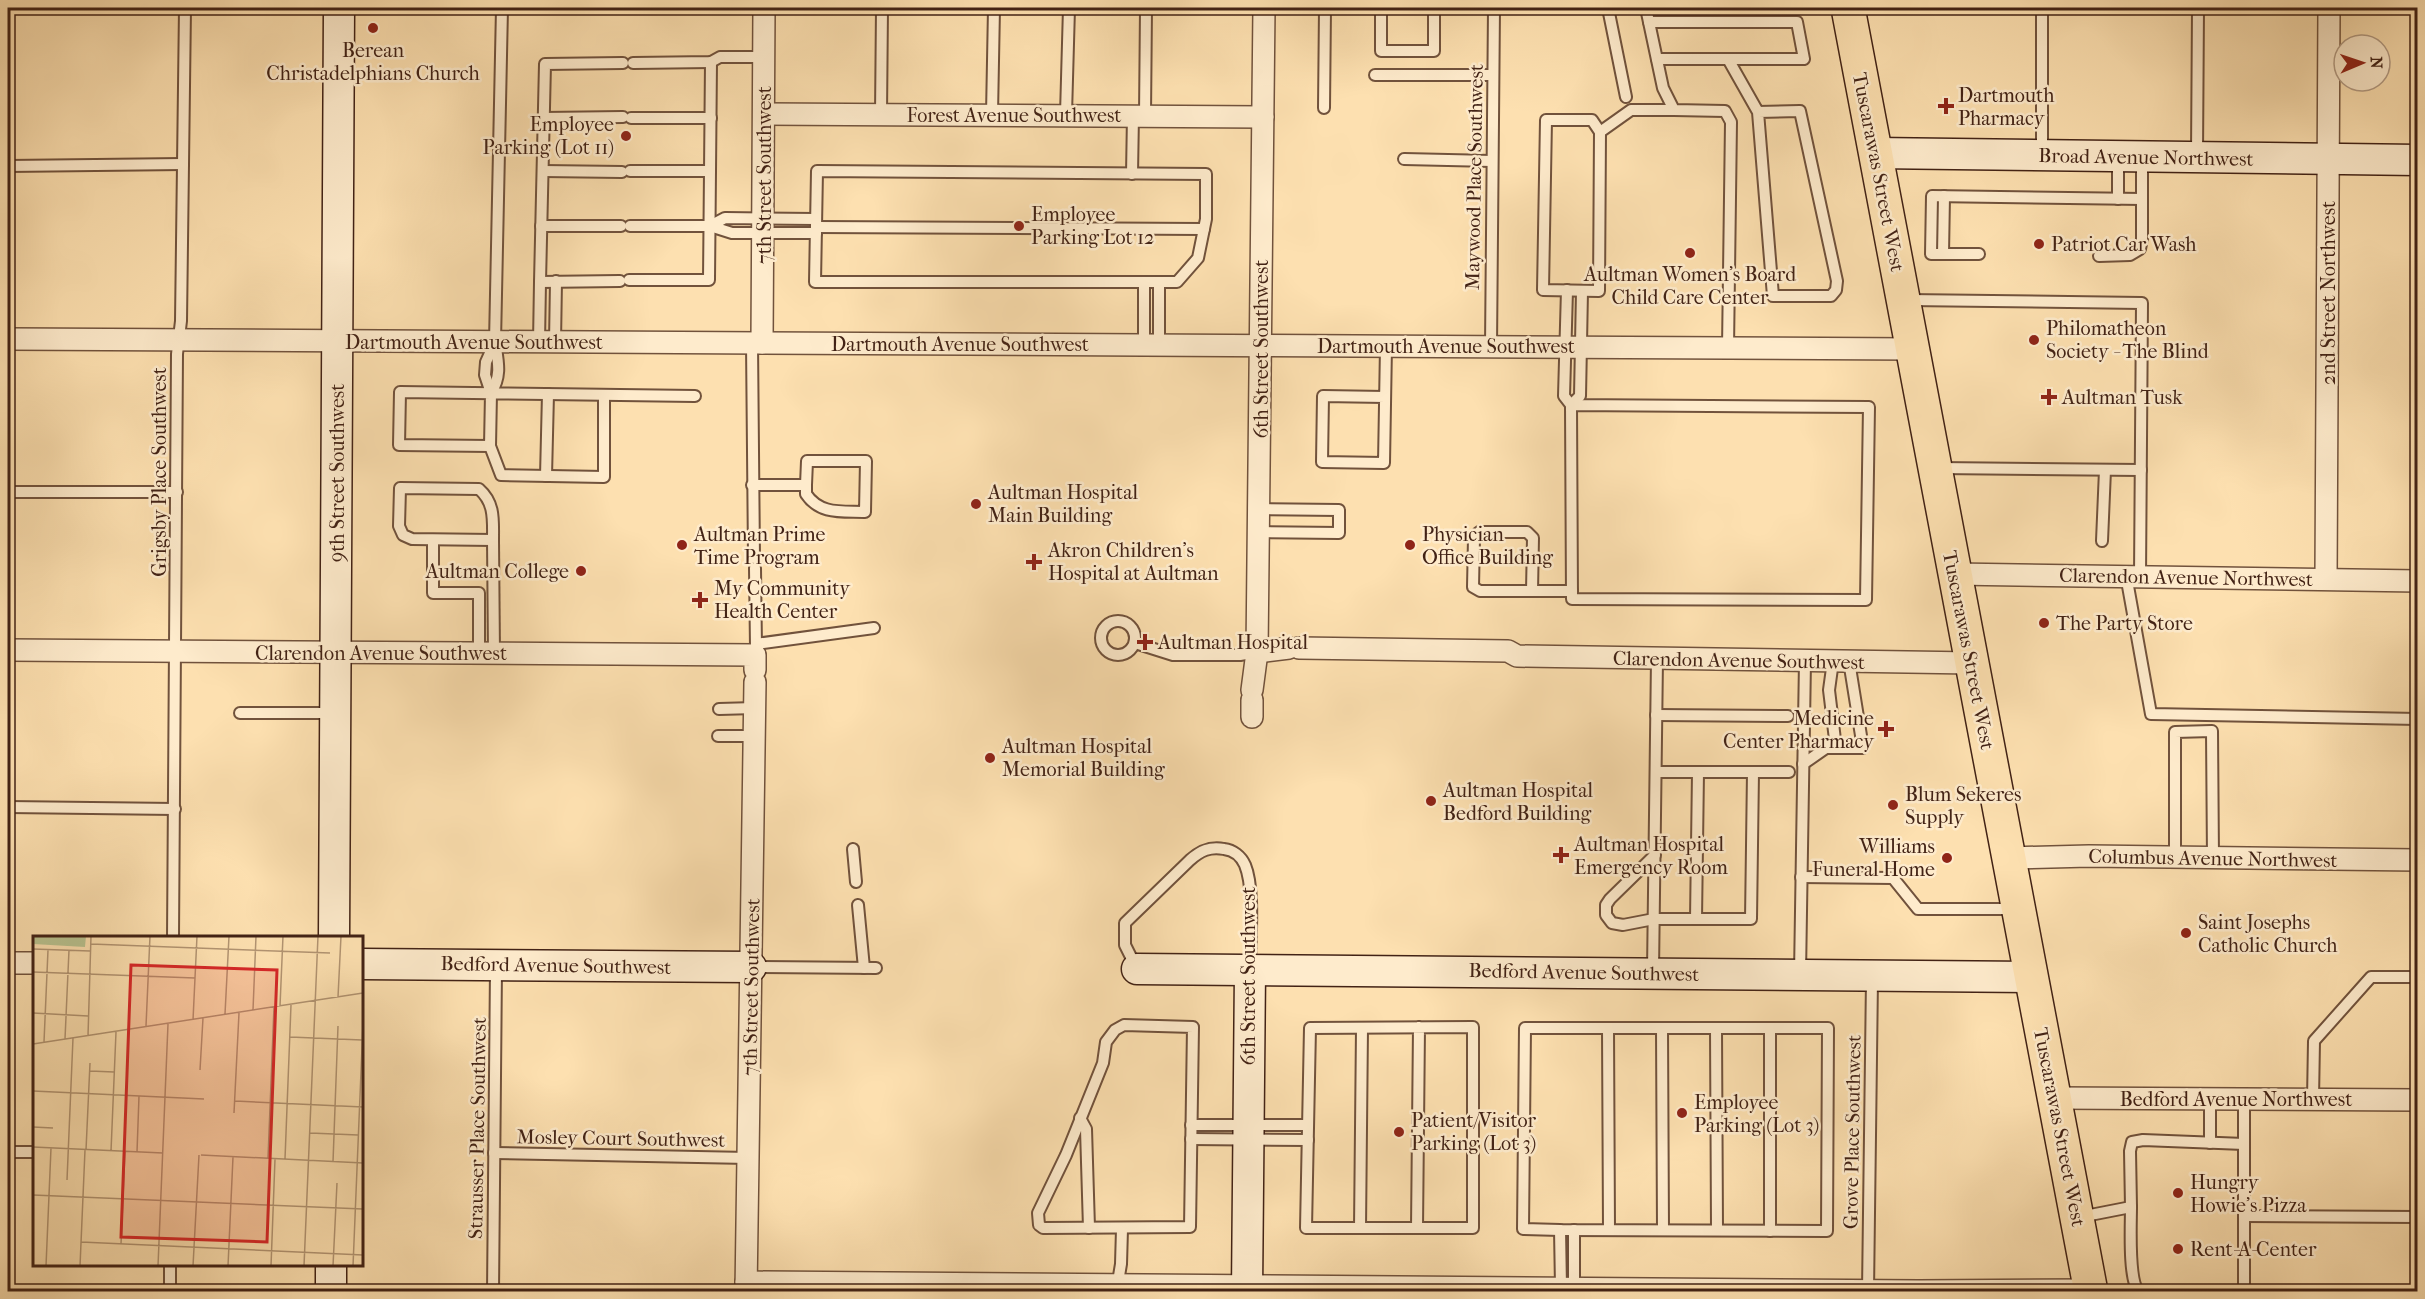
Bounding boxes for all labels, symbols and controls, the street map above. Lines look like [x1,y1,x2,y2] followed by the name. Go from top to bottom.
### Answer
[366,21,380,35] marker: Berean Christadelphians Church
[2332,33,2392,93] north arrow
[266,39,481,85] place label: Berean Christadelphians Church
[2367,56,2386,70] text: N
[1461,64,1488,290] street label: Maywood Place Southwest
[1848,70,1909,274] street label: Tuscarawas Street West
[1958,84,2055,130] place label: Dartmouth Pharmacy
[753,86,776,264] street label: 7th Street Southwest
[1939,99,1953,113] marker: Dartmouth Pharmacy
[907,104,1121,127] street label: Forest Avenue Southwest
[483,113,614,159] place label: Employee Parking (Lot 11)
[619,129,633,143] marker: Employee Parking (Lot 11)
[2038,144,2254,171] street label: Broad Avenue Northwest
[2317,201,2340,385] street label: 2nd Street Northwest
[1031,203,1154,249] place label: Employee Parking Lot 12
[1012,219,1026,233] marker: Employee Parking Lot 12
[2051,233,2197,256] place label: Patriot Car Wash
[2032,237,2046,251] marker: Patriot Car Wash
[1683,246,1697,260] marker: Aultman Women's Board Child Care Center
[1250,260,1273,438] street label: 6th Street Southwest
[1583,263,1797,309] place label: Aultman Women's Board Child Care Center
[2046,317,2210,363] place label: Philomatheon Society - The Blind
[345,331,603,354] street label: Dartmouth Avenue Southwest
[831,333,1089,356] street label: Dartmouth Avenue Southwest
[2027,333,2041,347] marker: Philomatheon Society - The Blind
[1317,335,1575,358] street label: Dartmouth Avenue Southwest
[148,367,171,577] street label: Grigsby Place Southwest
[326,384,349,562] street label: 9th Street Southwest
[2061,386,2183,409] place label: Aultman Tusk
[2040,388,2058,406] marker: Aultman Tusk
[987,481,1138,527] place label: Aultman Hospital Main Building
[969,497,983,511] marker: Aultman Hospital Main Building
[693,523,825,569] place label: Aultman Prime Time Program
[1422,523,1553,569] place label: Physician Office Building
[675,538,689,552] marker: Aultman Prime Time Program
[1403,538,1417,552] marker: Physician Office Building
[1047,539,1219,585] place label: Akron Children's Hospital at Aultman
[1938,548,1999,752] street label: Tuscarawas Street West
[1025,553,1043,571] marker: Akron Children's Hospital at Aultman
[425,560,569,583] place label: Aultman College
[574,564,588,578] marker: Aultman College
[2059,564,2313,591] street label: Clarendon Avenue Northwest
[714,577,851,623] place label: My Community Health Center
[691,591,709,609] marker: My Community Health Center
[2056,612,2193,635] place label: The Party Store
[2037,616,2051,630] marker: The Party Store
[1157,631,1308,654] place label: Aultman Hospital
[1136,633,1154,651] marker: Aultman Hospital
[255,642,507,665] street label: Clarendon Avenue Southwest
[1613,647,1865,674] street label: Clarendon Avenue Southwest
[1723,707,1875,753] place label: Medicine Center Pharmacy
[1879,722,1893,736] marker: Medicine Center Pharmacy
[1001,735,1165,781] place label: Aultman Hospital Memorial Building
[983,751,997,765] marker: Aultman Hospital Memorial Building
[1442,779,1593,825] place label: Aultman Hospital Bedford Building
[1905,783,2021,829] place label: Blum Sekeres Supply
[1424,794,1438,808] marker: Aultman Hospital Bedford Building
[1886,798,1900,812] marker: Blum Sekeres Supply
[1573,833,1728,879] place label: Aultman Hospital Emergency Room
[1812,835,1935,881] place label: Williams Funeral Home
[2088,845,2338,872] street label: Columbus Avenue Northwest
[1552,846,1570,864] marker: Aultman Hospital Emergency Room
[1940,851,1954,865] marker: Williams Funeral Home
[1237,887,1260,1065] street label: 6th Street Southwest
[738,898,765,1076] street label: 7th Street Southwest
[2198,911,2338,957] place label: Saint Josephs Catholic Church
[2179,926,2193,940] marker: Saint Josephs Catholic Church
[33,936,363,1266] inset map
[440,952,672,979] street label: Bedford Avenue Southwest
[1468,959,1700,986] street label: Bedford Avenue Southwest
[464,1017,491,1239] street label: Strausser Place Southwest
[2029,1025,2090,1229] street label: Tuscarawas Street West
[1839,1035,1866,1229] street label: Grove Place Southwest
[2120,1088,2352,1111] street label: Bedford Avenue Northwest
[1694,1091,1819,1137] place label: Employee Parking (Lot 3)
[1675,1106,1689,1120] marker: Employee Parking (Lot 3)
[1411,1109,1537,1155] place label: Patient/Visitor Parking (Lot 3)
[517,1125,725,1152] street label: Mosley Court Southwest
[1392,1125,1406,1139] marker: Patient/Visitor Parking (Lot 3)
[2190,1171,2307,1217] place label: Hungry Howie's Pizza
[2171,1186,2185,1200] marker: Hungry Howie's Pizza
[2190,1238,2317,1261] place label: Rent-A-Center
[2171,1242,2185,1256] marker: Rent-A-Center

